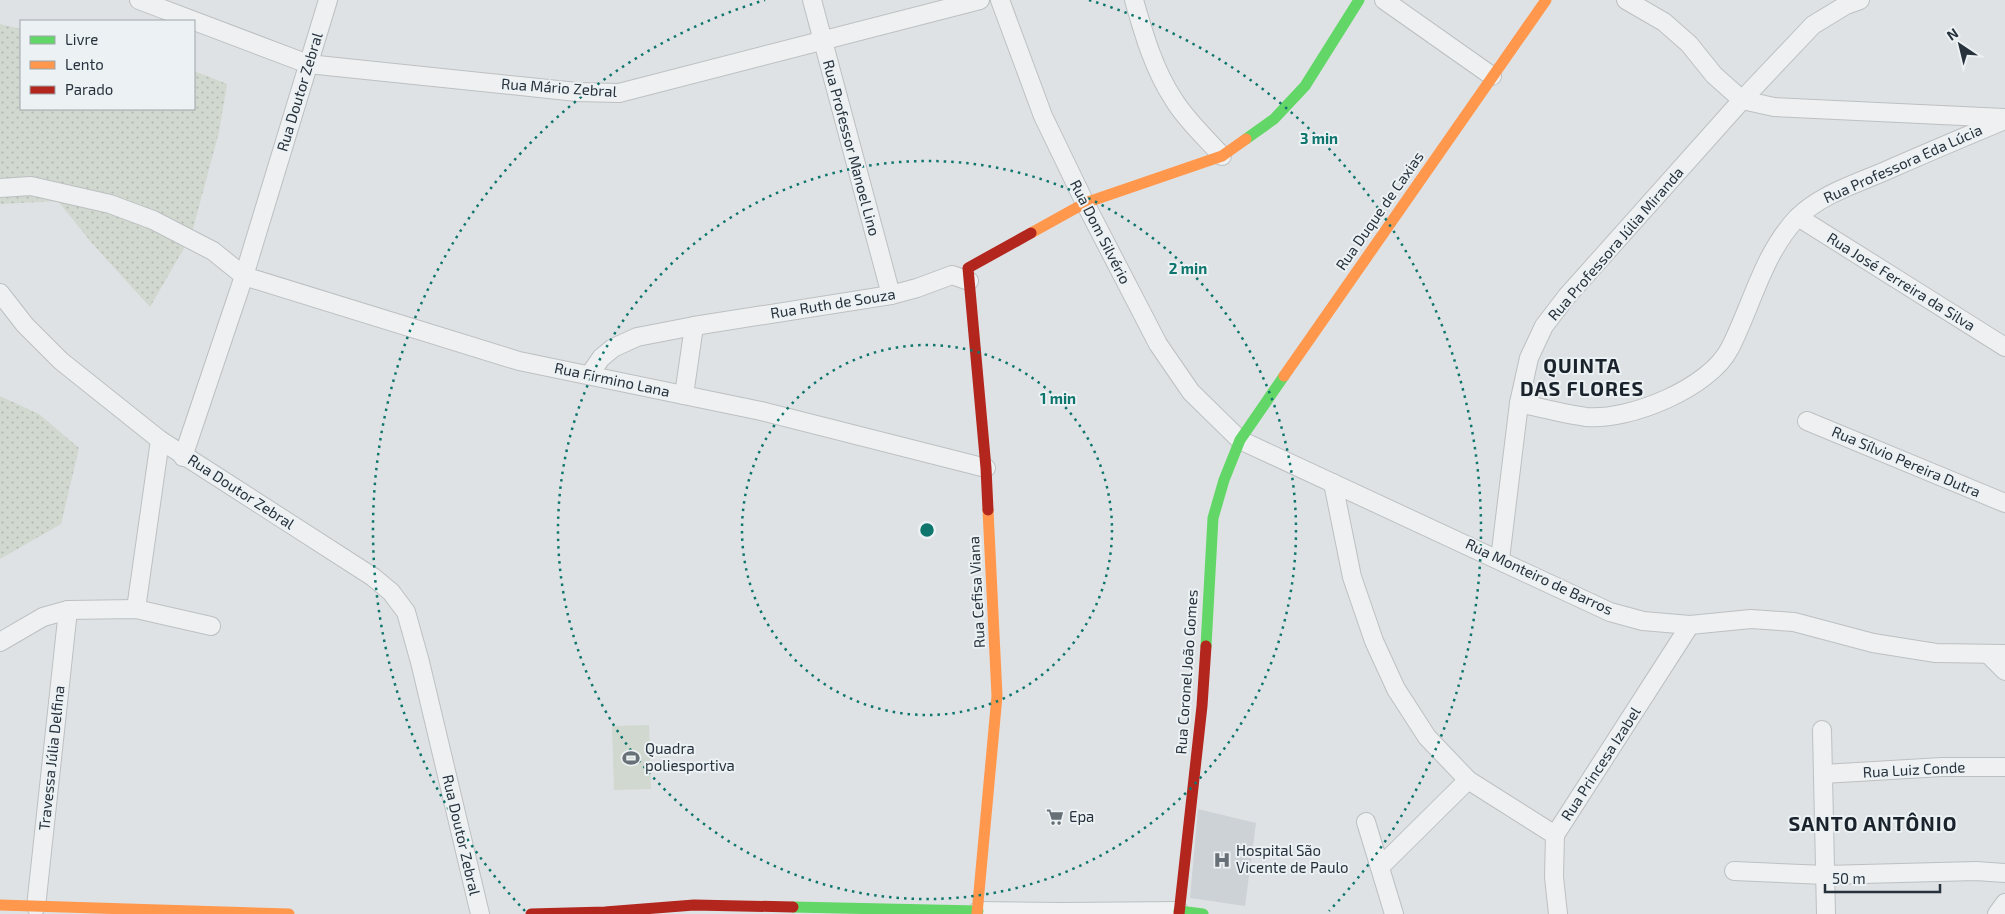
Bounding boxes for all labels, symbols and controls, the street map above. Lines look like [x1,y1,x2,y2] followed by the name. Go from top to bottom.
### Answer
[20,20,195,110] legend
[1935,20,1985,70] north arrow
[1943,24,1961,44] text: N
[65,30,98,48] text: Livre
[272,30,326,153] street label: Rua Doutor Zebral
[65,55,104,73] text: Lento
[820,58,884,238] street label: Rua Professor Manoel Lino
[500,74,618,100] street label: Rua Mário Zebral
[65,80,113,98] text: Parado
[1821,120,1985,206] street label: Rua Professora Eda Lúcia
[1300,129,1338,147] text: 3 min
[1331,148,1427,273] street label: Rua Duque de Caxias
[1544,163,1687,324] street label: Rua Professora Júlia Miranda
[1067,176,1135,287] street label: Rua Dom Silvério
[1824,228,1979,334] street label: Rua José Ferreira da Silva
[1169,259,1207,277] text: 2 min
[769,284,897,322] street label: Rua Ruth de Souza
[1520,353,1644,400] district label: QUINTA DAS FLORES
[553,358,672,400] street label: Rua Firmino Lana
[1040,389,1076,407] text: 1 min
[1829,422,1983,501] street label: Rua Sílvio Pereira Dutra
[185,450,299,533] street label: Rua Doutor Zebral
[918,521,936,539] centre of rings
[1463,534,1616,618] street label: Rua Monteiro de Barros
[964,536,988,648] street label: Rua Cefisa Viana
[1171,589,1201,755] street label: Rua Coronel João Gomes
[34,684,68,831] street label: Travessa Júlia Delfina
[1557,703,1644,824] street label: Rua Princesa Izabel
[645,739,735,774] place label: Quadra poliesportiva
[621,748,641,768] sports icon: Quadra poliesportiva
[1862,757,1966,781] street label: Rua Luiz Conde
[439,773,485,898] street label: Rua Doutor Zebral
[1045,807,1065,827] supermarket icon: Epa
[1069,807,1094,825] place label: Epa
[1789,811,1957,835] district label: SANTO ANTÔNIO
[1236,841,1349,876] place label: Hospital São Vicente de Paulo
[1212,850,1232,870] hospital icon: Hospital São Vicente de Paulo
[1825,862,1940,894] scale bar
[1832,869,1866,887] text: 50 m

